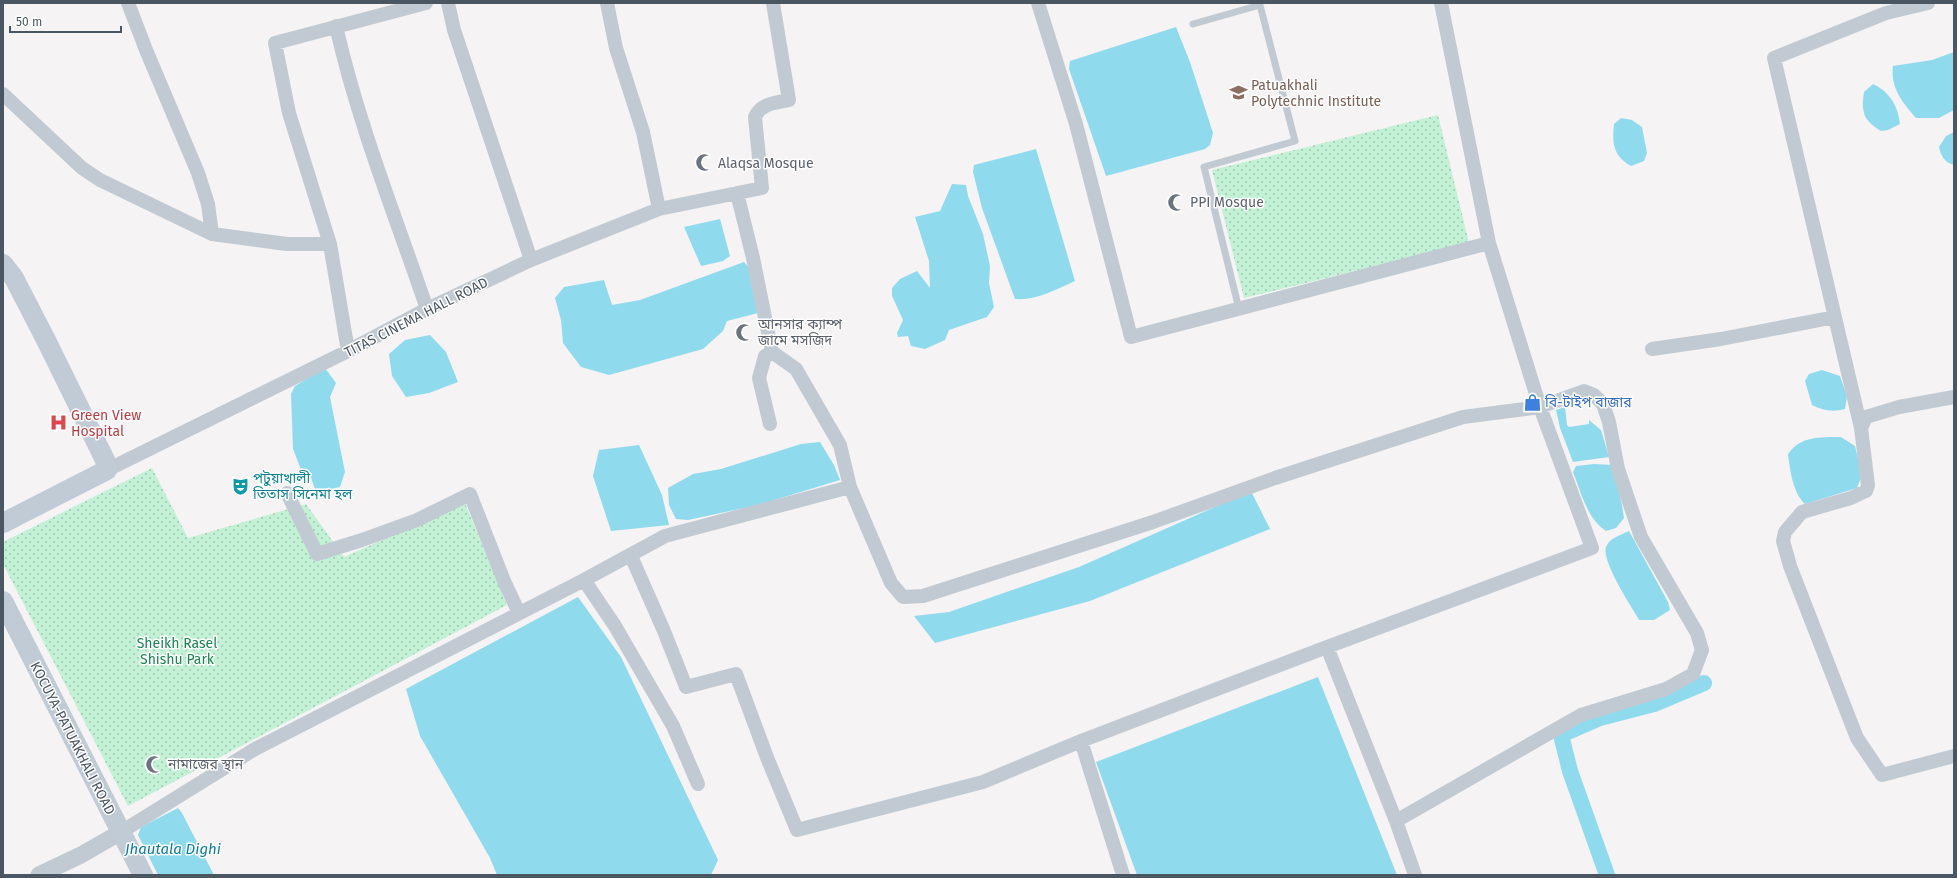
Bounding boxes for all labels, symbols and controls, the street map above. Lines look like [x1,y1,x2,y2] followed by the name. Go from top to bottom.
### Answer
[10,8,121,34] scale bar
[16,15,42,29] text: 50 m
[1251,77,1381,110] place label: Patuakhali Polytechnic Institute
[1228,83,1248,103] school or university icon: Patuakhali Polytechnic Institute
[695,153,715,173] mosque icon: Alaqsa Mosque
[718,155,814,172] place label: Alaqsa Mosque
[1167,192,1187,212] mosque icon: PPI Mosque
[1190,194,1264,211] place label: PPI Mosque
[342,274,491,361] street label: TITAS CINEMA HALL ROAD
[757,316,843,349] place label: আনসার ক্যাম্প জামে মসজিদ
[735,322,755,342] mosque icon: আনসার ক্যাম্প জামে মসজিদ
[1522,392,1542,412] shop icon: বি-টাইপ বাজার
[1544,394,1632,411] place label: বি-টাইপ বাজার
[71,407,141,440] place label: Green View Hospital
[48,413,68,433] hospital icon: Green View Hospital
[252,470,353,503] place label: পটুয়াখালী তিতাস সিনেমা হল
[230,476,250,496] theatre icon: পটুয়াখালী তিতাস সিনেমা হল
[137,635,217,668] park label: Sheikh Rasel Shishu Park
[26,659,119,818] street label: KOCUYA-PATUAKHALI ROAD
[145,754,165,774] mosque icon: নামাজের স্থান
[167,756,244,773] place label: নামাজের স্থান
[124,840,221,858] water label: Jhautala Dighi

